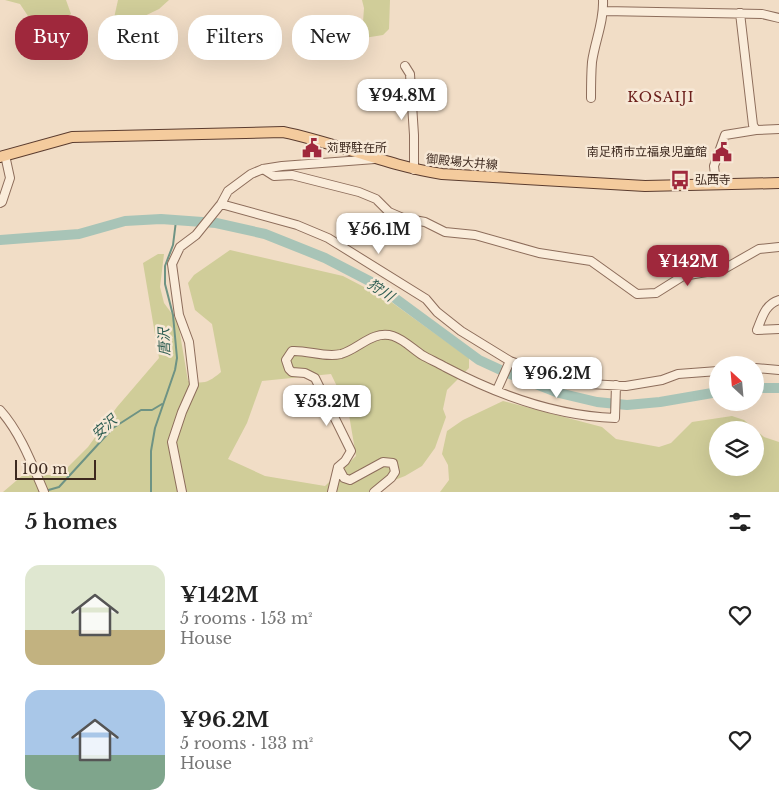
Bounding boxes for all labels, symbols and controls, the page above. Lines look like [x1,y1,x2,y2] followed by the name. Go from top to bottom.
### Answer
[15,15,88,60] chip: Buy
[98,15,178,60] chip: Rent
[188,15,282,60] chip: Filters
[292,15,369,60] chip: New
[361,78,443,121] pin: ¥94.8M
[368,85,436,105] text: ¥94.8M
[627,88,695,106] district label: KOSAIJI
[301,137,323,159] public building icon: 苅野駐在所
[327,140,387,155] place label: 苅野駐在所
[711,141,733,163] public building icon: 南足柄市立福泉児童館
[587,144,707,159] place label: 南足柄市立福泉児童館
[426,151,499,172] street label: 御殿場大井線
[669,169,691,191] bus stop icon: 弘西寺
[695,172,731,187] place label: 弘西寺
[338,212,420,255] pin: ¥56.1M
[347,219,411,239] text: ¥56.1M
[653,244,723,287] pin: ¥142M
[658,251,718,271] text: ¥142M
[364,275,399,306] water label: 狩川
[154,326,173,356] water label: 唐沢
[516,356,598,399] pin: ¥96.2M
[709,356,764,411] north arrow
[709,356,764,476] map controls
[523,363,591,383] text: ¥96.2M
[286,384,368,427] pin: ¥53.2M
[294,391,360,411] text: ¥53.2M
[88,410,122,443] water label: 安沢
[709,421,764,476] button: layers
[15,457,96,480] scale bar
[22,460,67,478] text: 100 m
[726,508,754,536] icon: filters
[25,509,117,535] text: 5 homes
[180,582,259,608] text: ¥142M
[65,585,125,645] icon: home
[726,601,754,629] icon: heart
[180,608,313,628] text: 5 rooms · 153 m²
[180,628,232,648] text: House
[180,707,269,733] text: ¥96.2M
[65,710,125,770] icon: home
[726,726,754,754] icon: heart
[180,733,313,753] text: 5 rooms · 133 m²
[180,753,232,773] text: House

